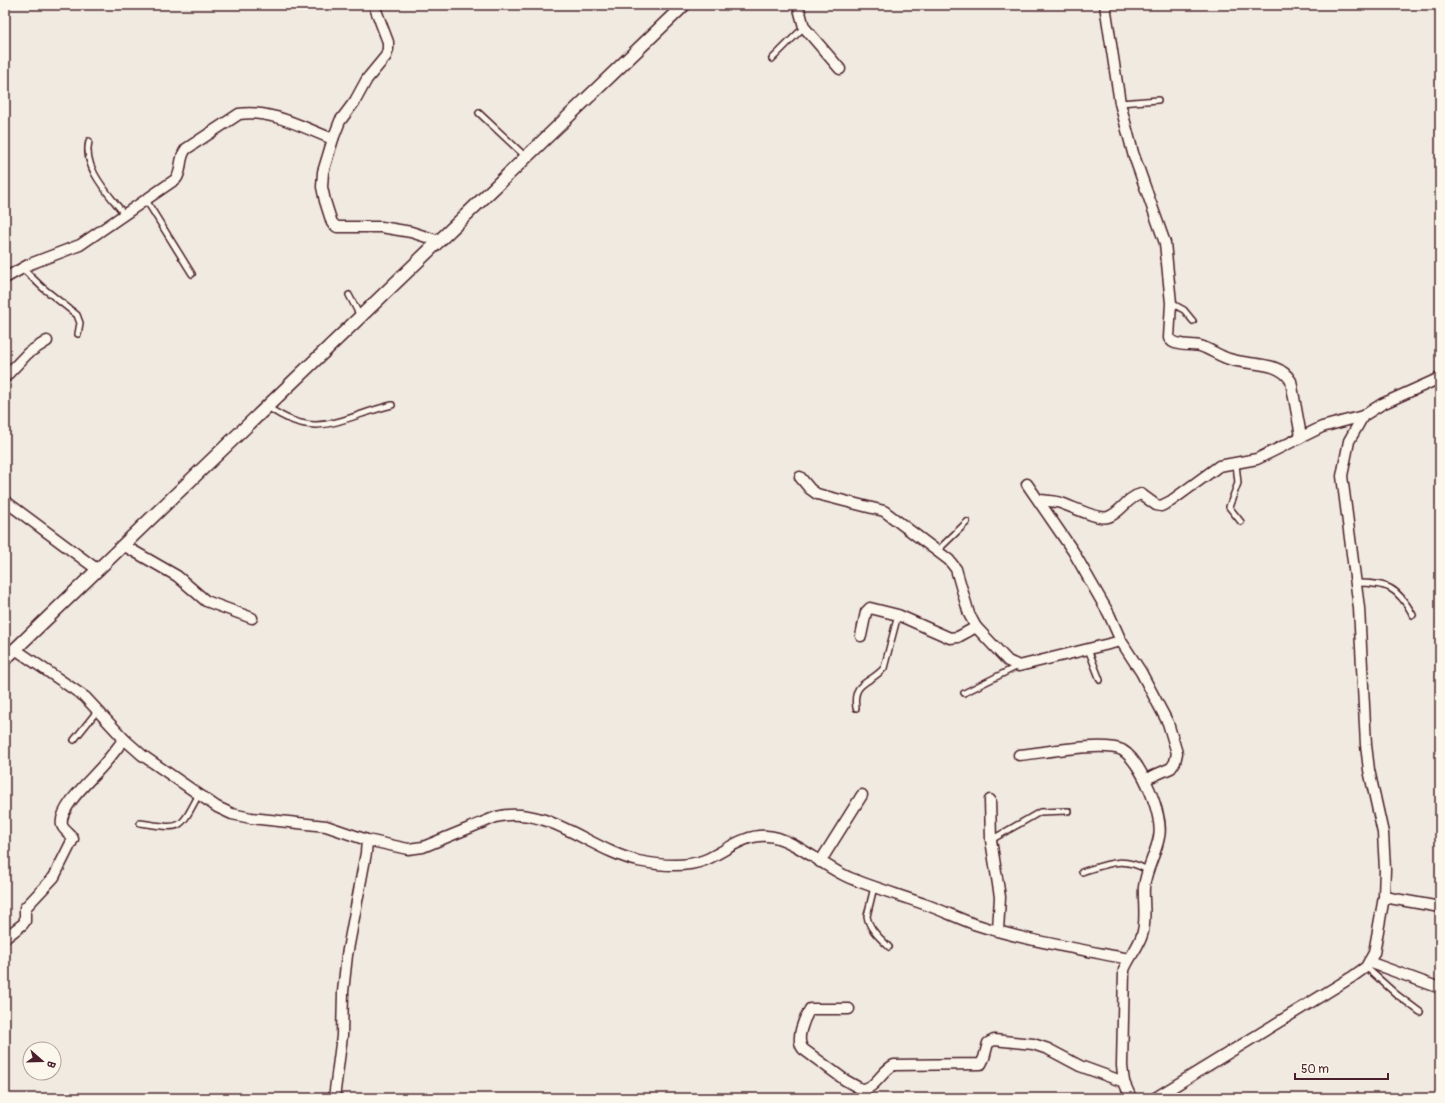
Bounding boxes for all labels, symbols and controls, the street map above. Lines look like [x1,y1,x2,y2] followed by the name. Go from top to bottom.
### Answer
[22,1041,62,1081] north arrow
[1295,1055,1388,1081] scale bar
[44,1059,58,1069] text: B
[1301,1062,1329,1077] text: 50 m

